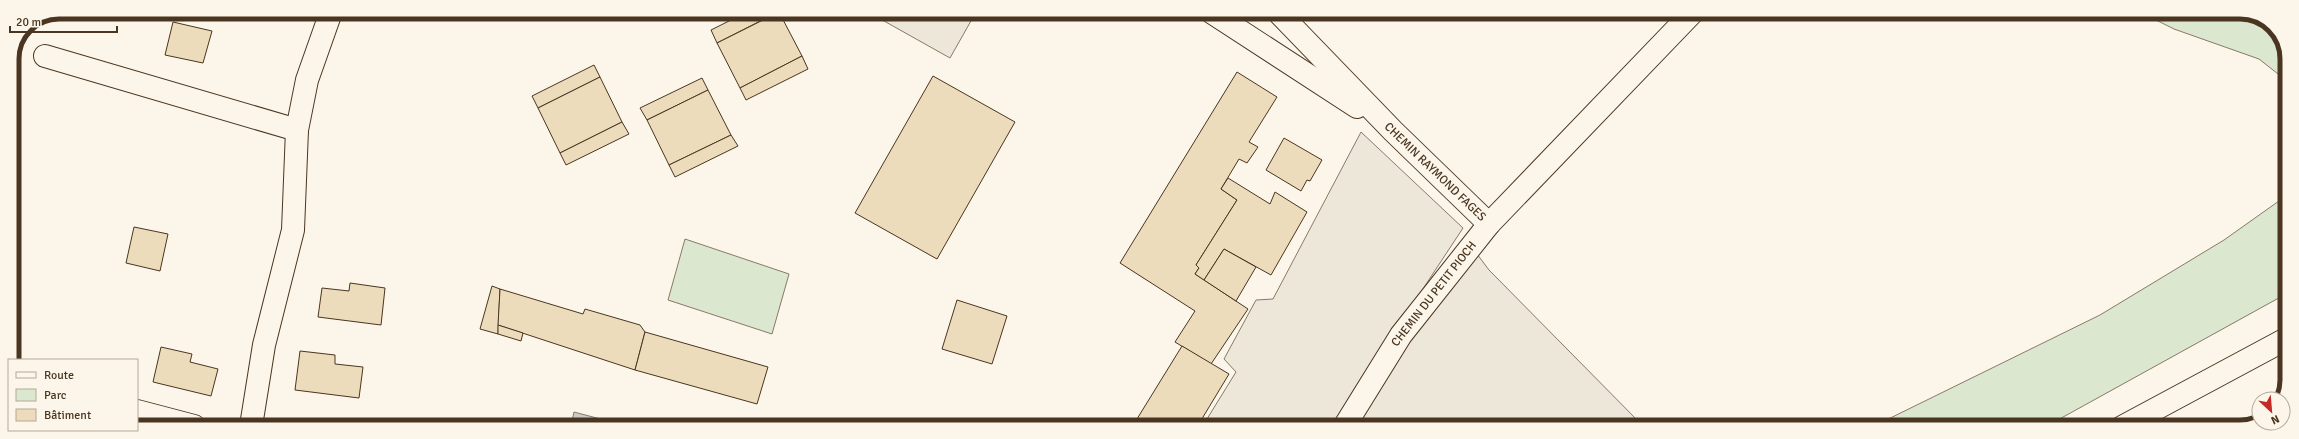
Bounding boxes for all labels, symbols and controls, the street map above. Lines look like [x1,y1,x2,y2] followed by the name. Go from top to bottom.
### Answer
[10,8,117,34] scale bar
[16,15,41,30] text: 20 m
[1381,119,1489,225] street label: CHEMIN RAYMOND FAGES
[1388,238,1480,350] street label: CHEMIN DU PETIT PIOCH
[8,359,138,431] legend
[44,368,74,383] text: Route
[44,388,67,403] text: Parc
[2251,391,2291,431] north arrow
[44,408,91,423] text: Bâtiment
[2269,412,2281,427] text: N

